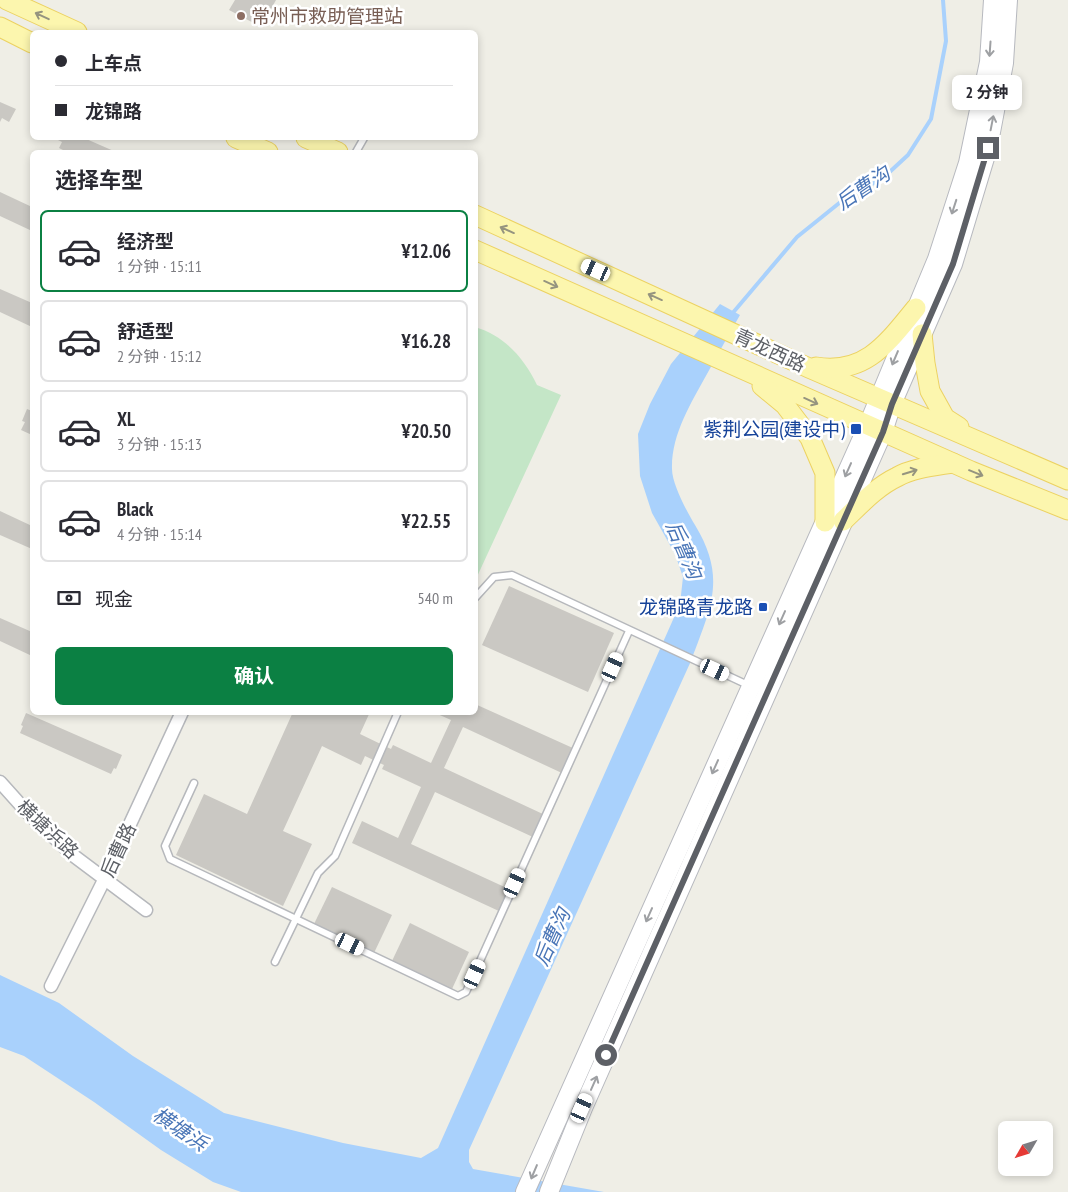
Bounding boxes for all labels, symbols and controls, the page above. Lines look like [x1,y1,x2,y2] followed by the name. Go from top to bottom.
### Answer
[251,4,403,28] place label: 常州市救助管理站
[235,10,247,22] marker: 常州市救助管理站
[35,11,50,21] one-way arrow
[985,40,995,56] one-way arrow
[85,51,142,75] text: 上车点
[953,76,1023,110] callout: 2 分钟
[966,82,1008,102] text: 2 分钟
[85,99,142,123] text: 龙锦路
[988,115,998,131] one-way arrow
[977,137,999,159] route end
[831,159,897,216] water label: 后曹沟
[55,166,143,194] text: 选择车型
[949,198,958,214] one-way arrow
[500,224,515,234] one-way arrow
[57,229,102,274] icon: car
[117,229,174,253] text: 经济型
[402,239,451,263] text: ¥12.06
[117,256,202,276] text: 1 分钟 · 15:11
[579,257,612,283] car
[543,279,558,289] one-way arrow
[648,291,663,301] one-way arrow
[57,319,102,364] icon: car
[117,319,174,343] text: 舒适型
[730,323,810,377] street label: 青龙西路
[402,329,451,353] text: ¥16.28
[117,346,202,366] text: 2 分钟 · 15:12
[890,350,900,365] one-way arrow
[803,396,818,406] one-way arrow
[117,407,135,431] text: XL
[57,409,102,454] icon: car
[703,417,846,441] place label: 紫荆公园(建设中)
[402,419,451,443] text: ¥20.50
[849,422,863,436] marker: 紫荆公园(建设中)
[117,434,202,454] text: 3 分钟 · 15:13
[842,462,852,477] one-way arrow
[902,467,918,477] one-way arrow
[968,469,983,478] one-way arrow
[117,497,153,521] text: Black
[57,499,102,544] icon: car
[402,509,451,533] text: ¥22.55
[660,517,708,585] water label: 后曹沟
[117,524,202,544] text: 4 分钟 · 15:14
[55,584,83,612] icon: cash
[95,587,133,611] text: 现金
[418,588,453,608] text: 540 m
[639,595,753,619] place label: 龙锦路青龙路
[757,601,769,613] marker: 龙锦路青龙路
[776,610,786,625] one-way arrow
[55,647,453,705] button: 确认
[600,650,625,684] car
[698,657,731,683] car
[710,759,720,774] one-way arrow
[12,794,84,864] street label: 横塘浜路
[95,819,141,881] street label: 后曹路
[502,866,527,900] car
[528,902,577,970] water label: 后曹沟
[644,907,654,922] one-way arrow
[333,931,366,957] car
[462,957,487,991] car
[595,1044,617,1066] route start
[589,1076,599,1091] one-way arrow
[569,1091,594,1125] car
[148,1101,214,1158] water label: 横塘浜
[998,1121,1052,1176] north arrow
[998,1121,1053,1176] map controls
[528,1164,538,1179] one-way arrow

